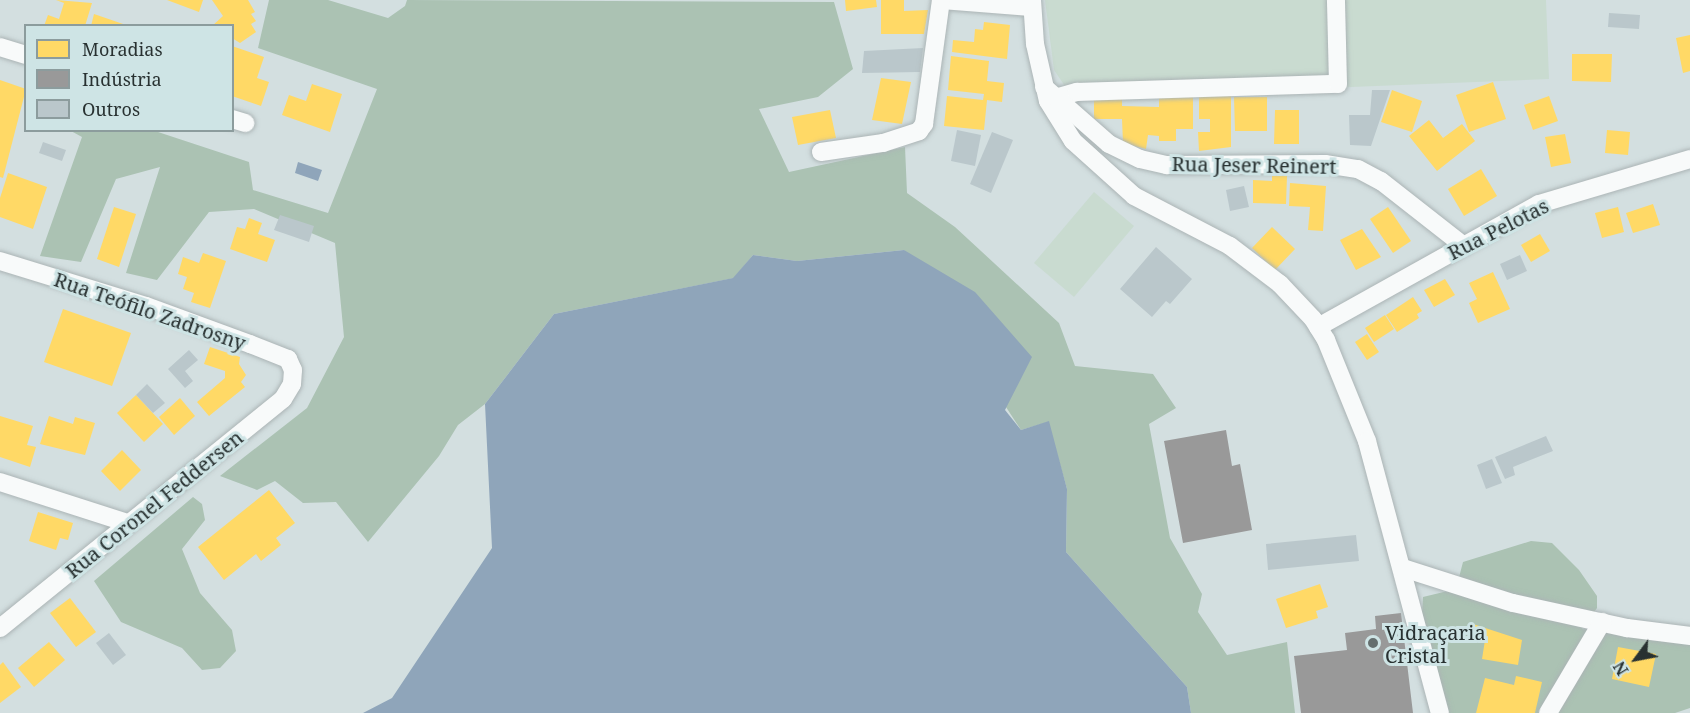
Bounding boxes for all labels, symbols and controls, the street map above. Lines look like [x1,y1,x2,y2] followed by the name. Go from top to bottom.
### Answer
[24,24,234,132] legend
[82,37,163,61] text: Moradias
[82,67,162,91] text: Indústria
[82,97,140,121] text: Outros
[1171,152,1337,178] street label: Rua Jeser Reinert
[1443,193,1553,265] street label: Rua Pelotas
[51,267,249,355] street label: Rua Teófilo Zadrosny
[61,425,247,583] street label: Rua Coronel Feddersen
[1385,620,1486,667] place label: Vidraçaria Cristal
[1606,629,1666,689] north arrow
[1366,636,1380,650] marker: Vidraçaria Cristal
[1608,657,1633,680] text: N

